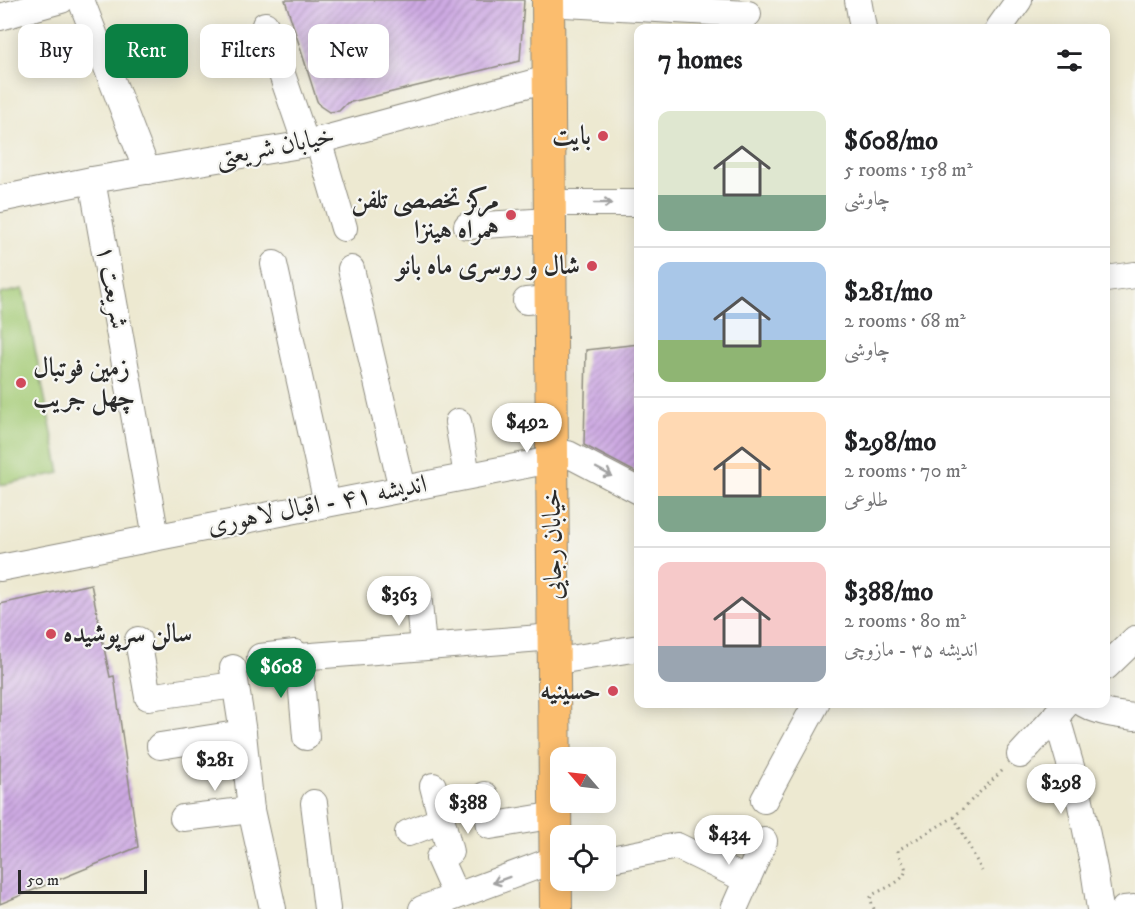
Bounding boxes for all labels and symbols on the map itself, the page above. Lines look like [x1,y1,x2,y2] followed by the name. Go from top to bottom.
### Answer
[213,119,338,176] street label: خیابان شریعتی
[552,120,591,153] place label: بایت
[596,129,610,143] marker: بایت
[351,184,499,247] place label: مرکز تخصصی تلفن همراه هینزا
[592,197,612,209] one-way arrow
[504,208,518,222] marker: مرکز تخصصی تلفن همراه هینزا
[88,242,136,332] street label: شریعت ۱
[393,250,580,283] place label: شال و روسری ماه بانو
[585,259,599,273] marker: شال و روسری ماه بانو
[33,352,135,416] place label: زمین فوتبال چهل جریب
[14,376,28,390] marker: زمین فوتبال چهل جریب
[491,403,563,454] pin: $492
[594,467,612,478] one-way arrow
[204,468,430,542] street label: اندیشه ۴۱ - اقبال لاهوری
[536,488,570,600] street label: خیابان رجایی
[363,576,435,627] pin: $363
[63,618,192,652] place label: سالن سرپوشیده
[44,627,58,641] marker: سالن سرپوشیده
[245,648,317,699] pin: $608
[540,675,601,708] place label: حسینیه
[606,684,620,698] marker: حسینیه
[179,741,251,792] pin: $281
[550,747,616,813] north arrow
[1025,764,1097,815] pin: $298
[432,784,504,835] pin: $388
[693,815,765,866] pin: $434
[18,867,147,894] scale bar
[493,875,511,886] one-way arrow

